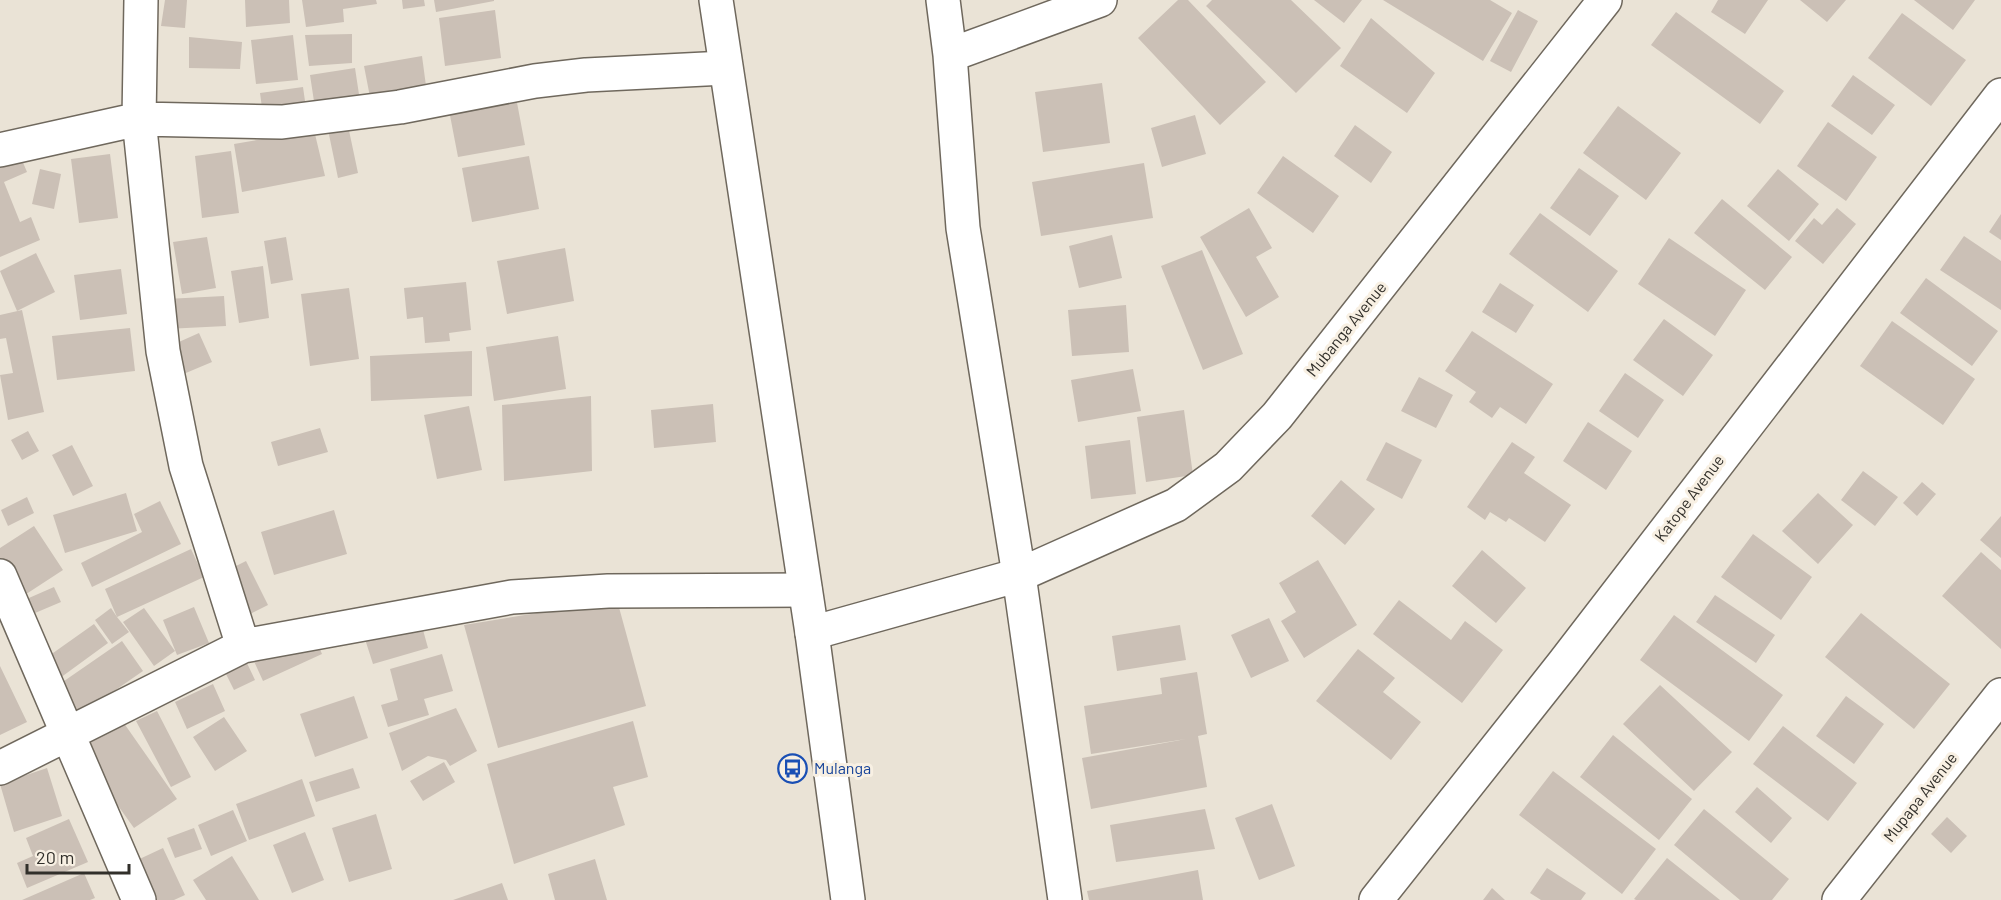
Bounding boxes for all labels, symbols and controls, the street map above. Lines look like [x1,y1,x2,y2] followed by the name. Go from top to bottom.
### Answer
[1302,277,1390,380] street label: Mubanga Avenue
[1650,451,1727,545] street label: Katope Avenue
[1879,748,1960,845] street label: Mupapa Avenue
[777,752,809,784] bus stop icon: Mulanga
[814,758,871,777] place label: Mulanga
[27,837,129,875] scale bar
[36,846,74,868] text: 20 m

